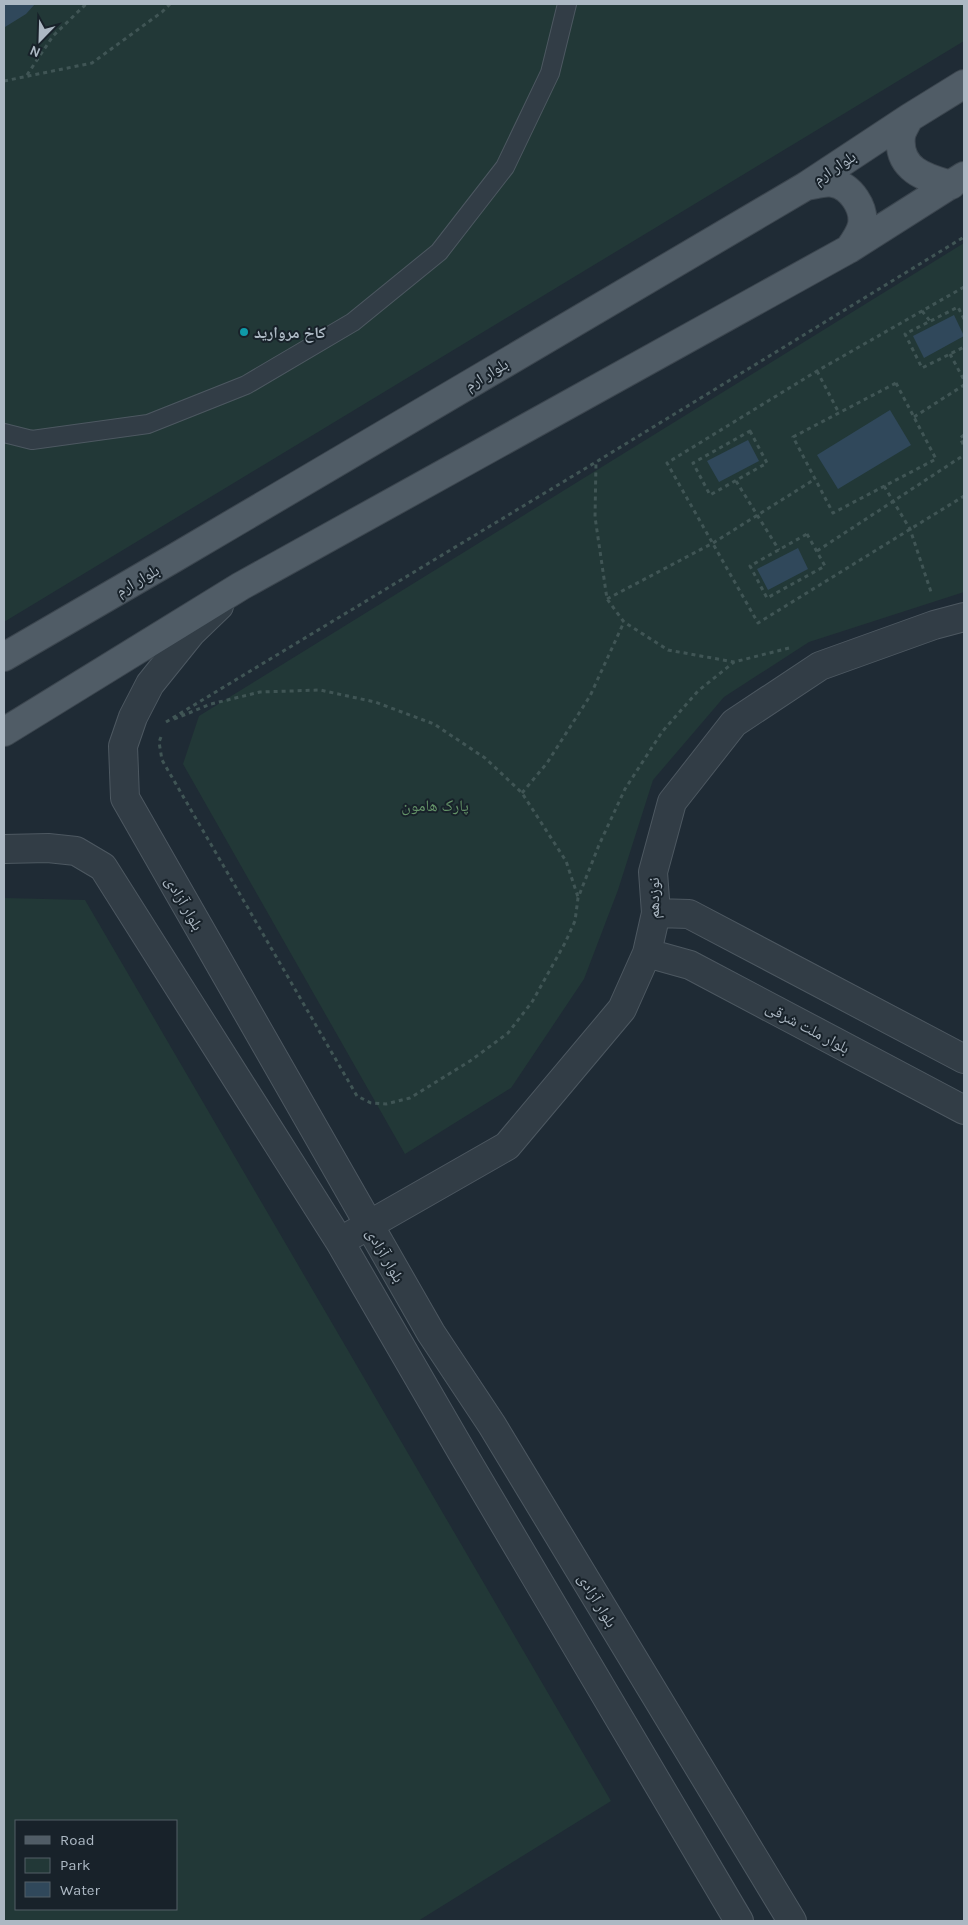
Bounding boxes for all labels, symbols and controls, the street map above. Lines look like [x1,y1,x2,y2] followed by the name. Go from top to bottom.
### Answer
[15,15,65,65] north arrow
[27,42,43,61] text: N
[809,147,860,189] street label: بلوار ارم
[254,323,326,343] place label: کاخ مروارید
[238,326,250,338] marker: کاخ مروارید
[461,354,512,396] street label: بلوار ارم
[112,560,163,601] street label: بلوار ارم
[401,796,469,816] park label: پارک هامون
[160,873,208,934] street label: بلوار آزادی
[644,877,664,919] street label: نوزدهم
[762,997,853,1058] street label: بلوار ملت شرقی
[361,1225,409,1286] street label: بلوار آزادی
[573,1570,621,1631] street label: بلوار آزادی
[15,1820,178,1910] legend
[60,1831,95,1849] text: Road
[60,1856,90,1874] text: Park
[60,1881,101,1899] text: Water

